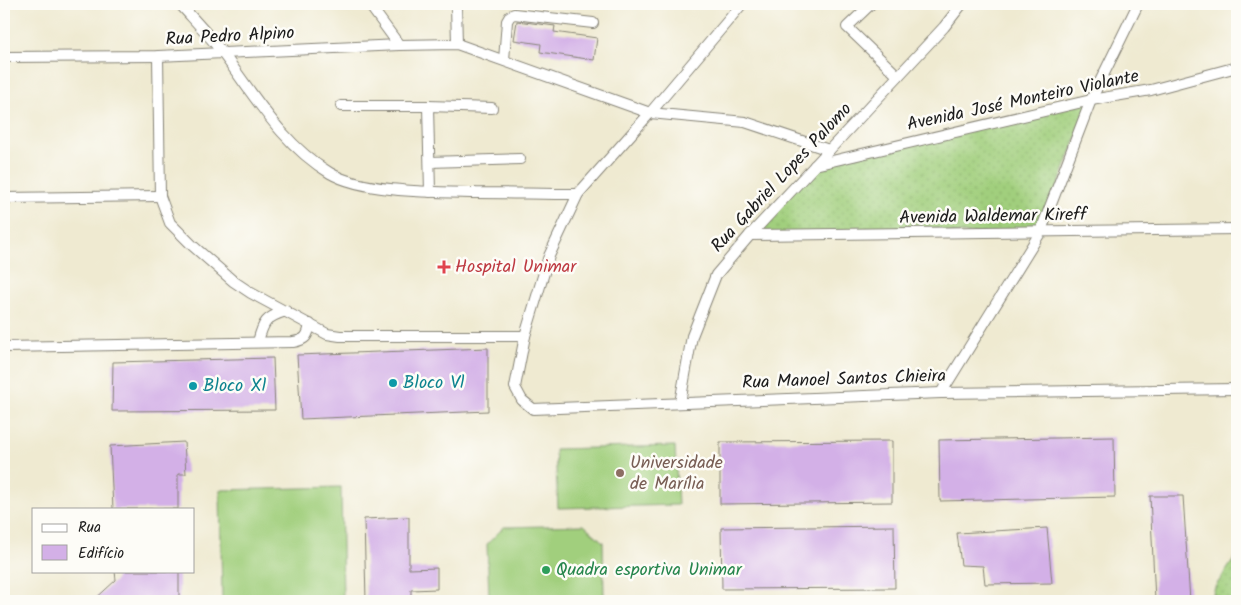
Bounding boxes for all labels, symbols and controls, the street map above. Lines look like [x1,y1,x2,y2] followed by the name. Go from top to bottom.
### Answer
[165,19,295,55] street label: Rua Pedro Alpino
[904,62,1142,140] street label: Avenida José Monteiro Violante
[704,96,860,260] street label: Rua Gabriel Lopes Palomo
[899,201,1089,233] street label: Avenida Waldemar Kireff
[455,253,577,282] place label: Hospital Unimar
[437,260,451,274] marker: Hospital Unimar
[742,362,946,398] street label: Rua Manoel Santos Chieira
[403,369,465,398] place label: Bloco Vl
[203,372,267,401] place label: Bloco Xl
[387,377,399,389] marker: Bloco Vl
[187,380,199,392] marker: Bloco Xl
[630,449,723,499] place label: Universidade de Marília
[614,467,626,479] marker: Universidade de Marília
[32,508,195,572] legend
[78,516,101,540] text: Rua
[78,542,124,566] text: Edifício
[556,556,743,585] place label: Quadra esportiva Unimar
[540,564,552,576] marker: Quadra esportiva Unimar

